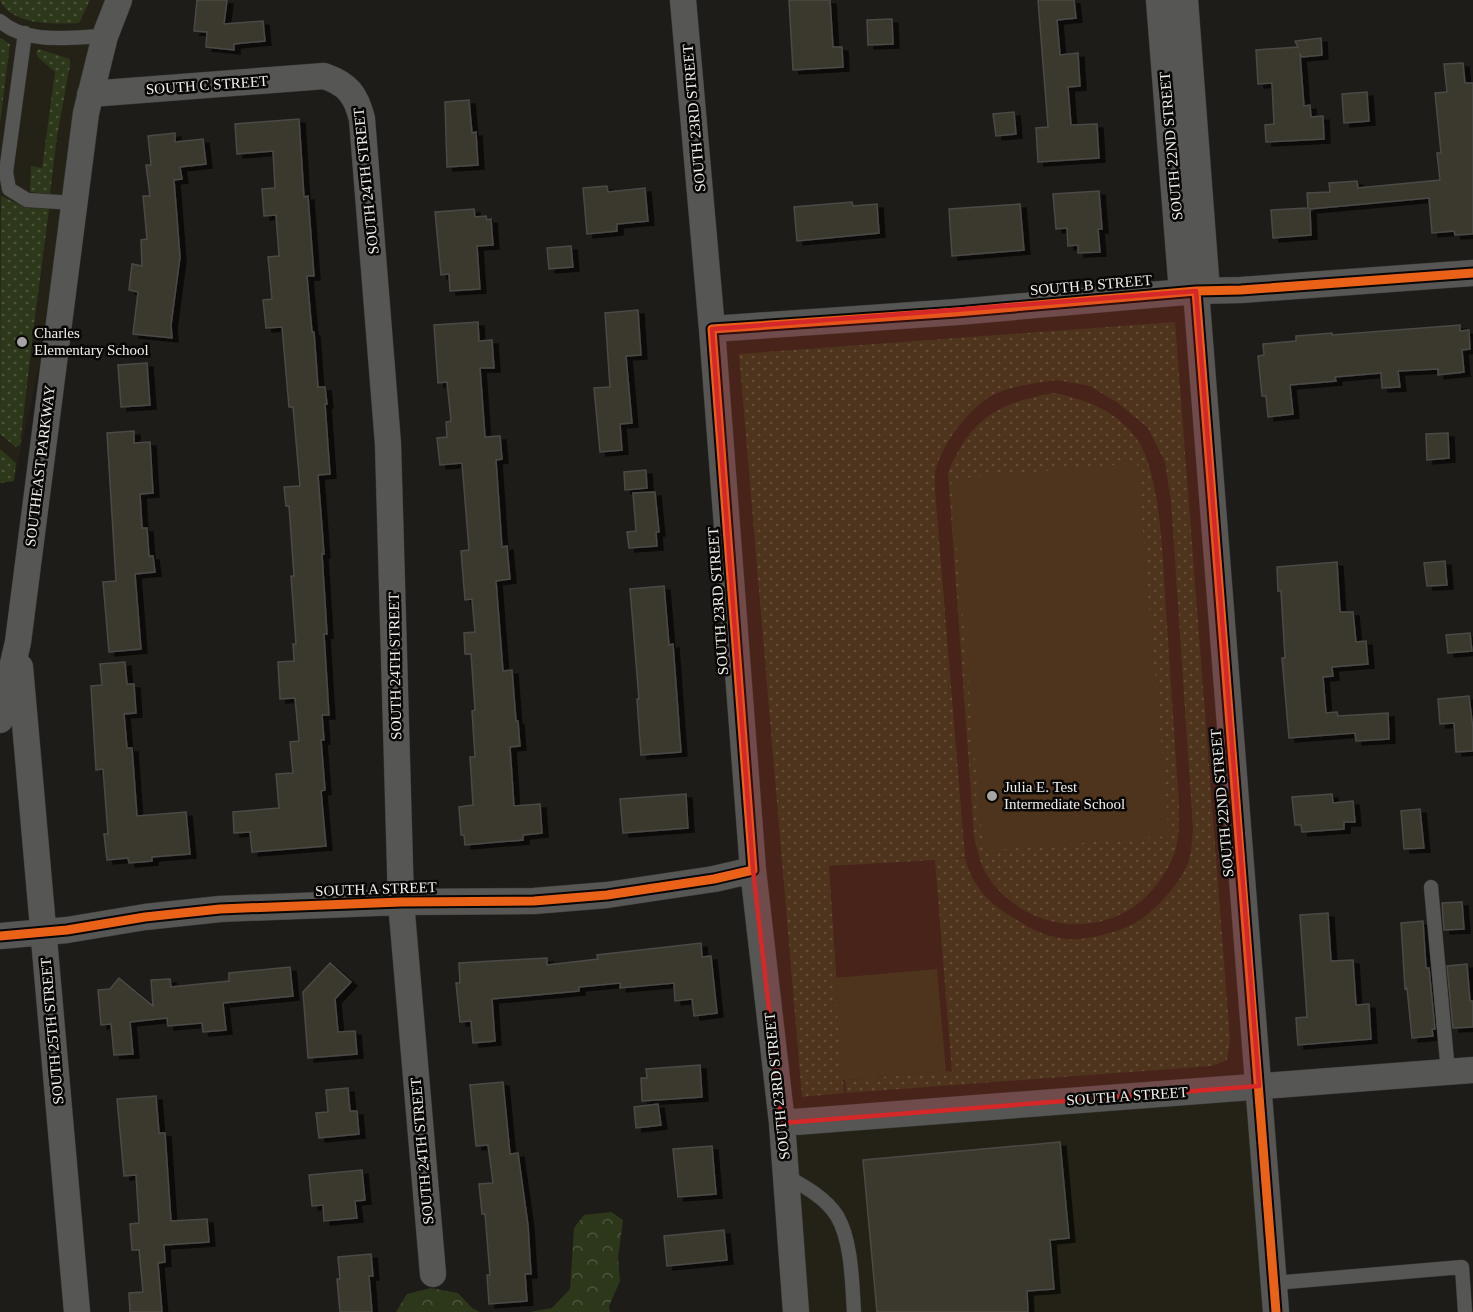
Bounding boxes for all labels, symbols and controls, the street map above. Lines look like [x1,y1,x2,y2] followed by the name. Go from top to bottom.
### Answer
[680,43,708,193] street label: SOUTH 23RD STREET
[1157,71,1185,221] street label: SOUTH 22ND STREET
[145,73,269,97] street label: SOUTH C STREET
[350,107,382,255] street label: SOUTH 24TH STREET
[1029,272,1153,298] street label: SOUTH B STREET
[34,325,149,358] place label: Charles Elementary School
[15,335,29,349] marker: Charles Elementary School
[22,384,58,548] street label: SOUTHEAST PARKWAY
[705,526,731,676] street label: SOUTH 23RD STREET
[386,592,404,740] street label: SOUTH 24TH STREET
[1208,728,1236,878] street label: SOUTH 22ND STREET
[1004,779,1125,812] place label: Julia E. Test Intermediate School
[985,789,999,803] marker: Julia E. Test Intermediate School
[315,879,437,899] street label: SOUTH A STREET
[38,957,66,1105] street label: SOUTH 25TH STREET
[761,1011,793,1161] street label: SOUTH 23RD STREET
[408,1077,436,1225] street label: SOUTH 24TH STREET
[1066,1084,1188,1108] street label: SOUTH A STREET

